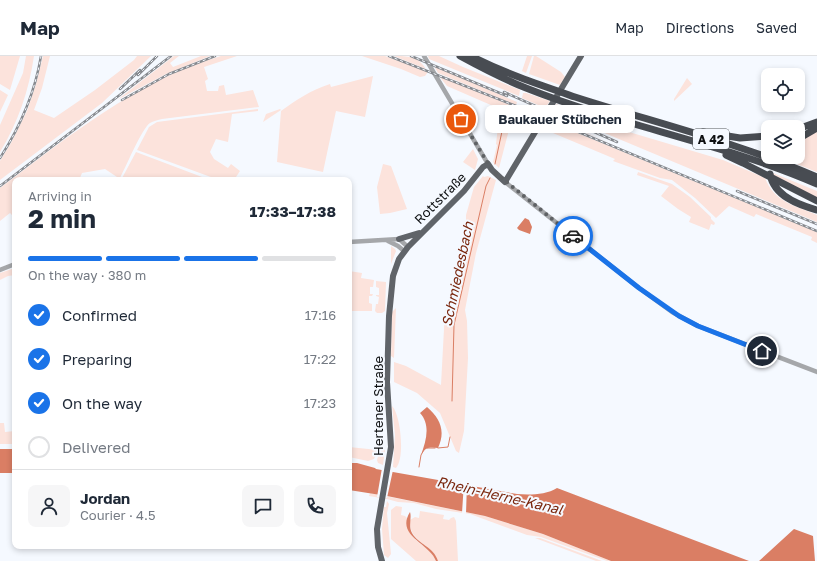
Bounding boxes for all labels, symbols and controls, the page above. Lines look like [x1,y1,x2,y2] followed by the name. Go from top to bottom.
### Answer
[20,16,60,39] text: Map
[615,19,644,36] text: Map
[666,19,734,36] text: Directions
[756,19,797,36] text: Saved
[761,68,805,164] map controls
[761,68,805,112] button: locate
[444,102,478,136] pin
[485,105,635,133] callout: Baukauer Stübchen
[450,108,472,130] icon: bag
[498,111,622,127] text: Baukauer Stübchen
[761,120,805,164] button: layers
[693,129,729,149] road number: A 42
[411,169,469,227] street label: Rottstraße
[28,188,92,204] text: Arriving in
[250,202,336,220] text: 17:33–17:38
[28,203,96,234] text: 2 min
[553,216,593,256] courier
[438,219,477,328] water label: Schmiedesbach
[562,225,584,247] icon: car
[28,267,146,283] text: On the way · 380 m
[28,304,50,326] icon: check
[62,306,137,324] text: Confirmed
[305,307,336,323] text: 17:16
[745,334,779,368] pin
[751,340,773,362] icon: home
[28,348,50,370] icon: check
[62,350,132,368] text: Preparing
[304,351,336,367] text: 17:22
[370,356,386,456] street label: Hertener Straße
[28,392,50,414] icon: check
[62,394,142,412] text: On the way
[304,395,336,411] text: 17:23
[62,438,130,456] text: Delivered
[435,472,565,518] water label: Rhein-Herne-Kanal
[28,485,70,527] button: person
[242,485,284,527] button: chat
[294,485,336,527] button: phone
[80,489,130,507] text: Jordan
[80,507,155,523] text: Courier · 4.5

